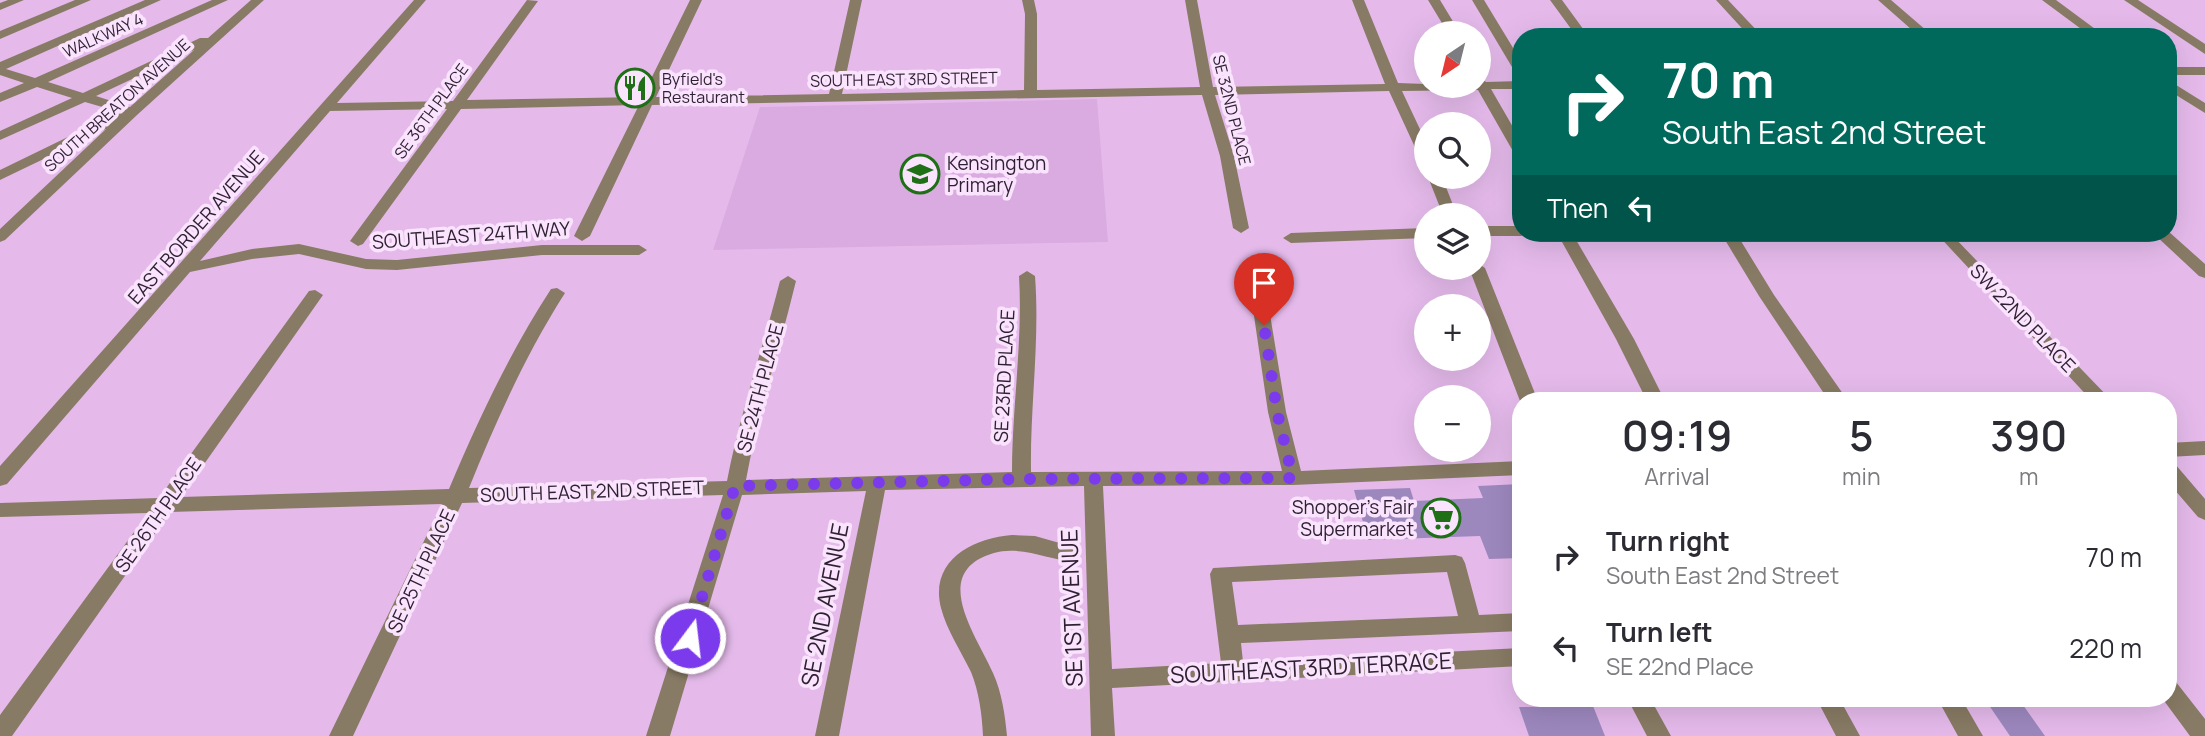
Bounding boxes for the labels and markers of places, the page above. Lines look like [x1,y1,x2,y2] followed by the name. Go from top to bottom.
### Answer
[614,67,656,109] restaurant icon: Byfield's Restaurant
[662,68,745,108] place label: Byfield's Restaurant
[947,150,1046,198] place label: Kensington Primary
[899,153,941,195] school or university icon: Kensington Primary
[1234,253,1294,325] pin
[1292,494,1414,542] place label: Shopper's Fair Supermarket
[1420,497,1462,539] supermarket icon: Shopper's Fair Supermarket

